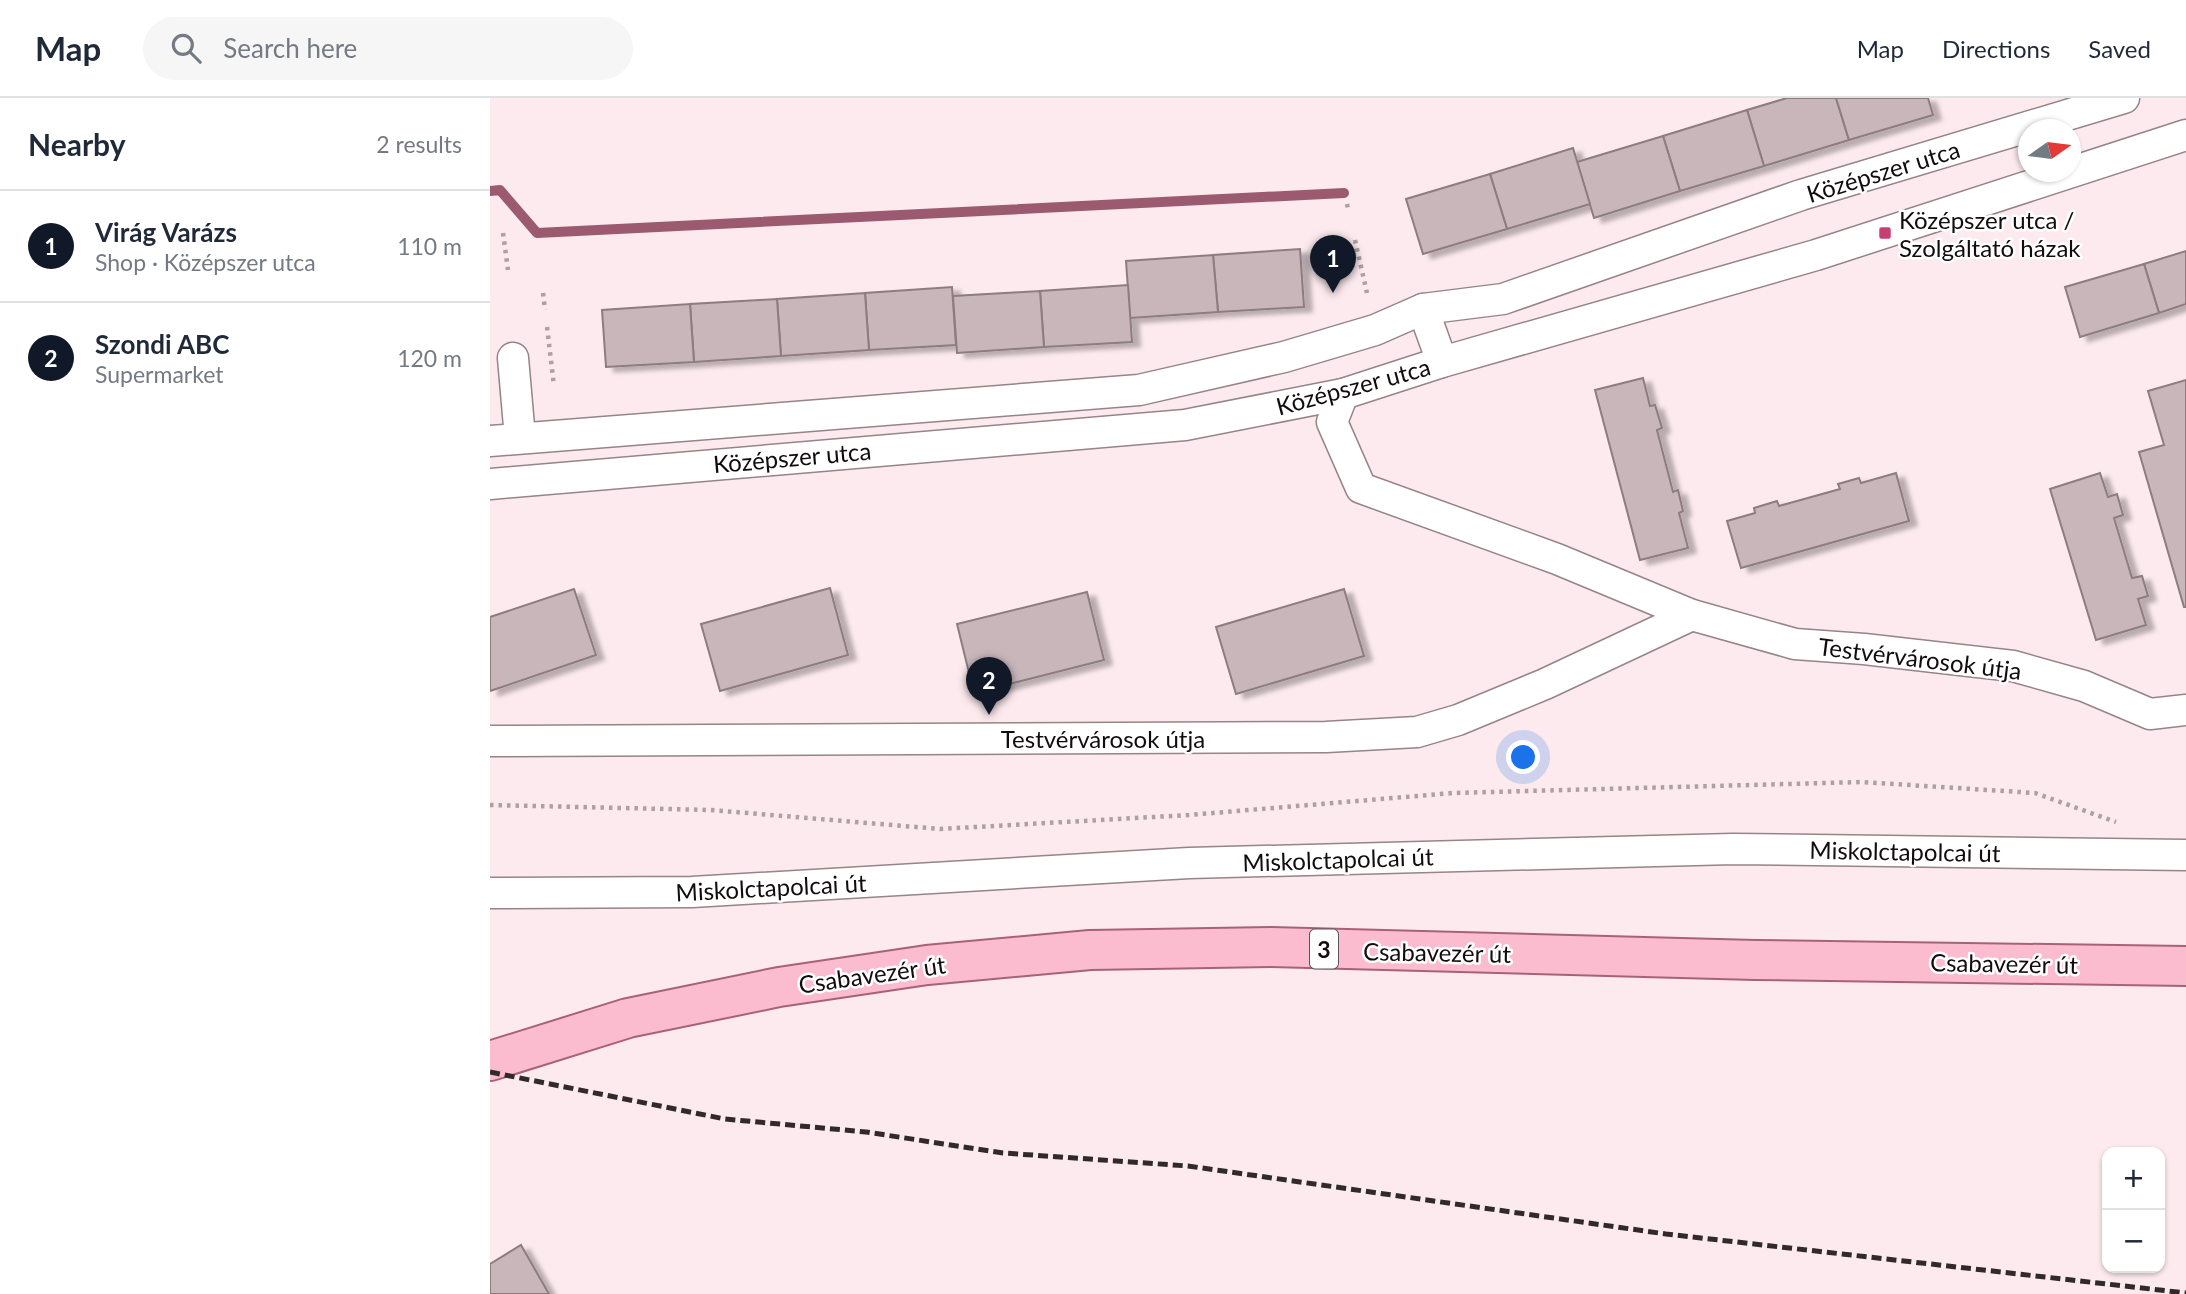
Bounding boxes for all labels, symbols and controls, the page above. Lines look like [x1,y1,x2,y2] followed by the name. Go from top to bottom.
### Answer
[143,17,633,80] search box
[35,28,101,68] text: Map
[167,29,205,67] icon: search
[223,32,357,64] text: Search here
[1857,34,1904,63] text: Map
[1942,34,2050,63] text: Directions
[2088,34,2151,63] text: Saved
[2018,119,2081,182] north arrow
[28,126,126,162] text: Nearby
[376,130,462,158] text: 2 results
[1803,134,1963,208] street label: Középszer utca
[1899,205,2081,262] place label: Középszer utca / Szolgáltató házak
[95,216,237,248] text: Virág Varázs
[1877,225,1893,241] marker: Középszer utca / Szolgáltató házak
[44,232,58,260] text: 1
[397,232,462,260] text: 110 m
[1310,235,1356,293] pin: 1
[95,248,316,276] text: Shop · Középszer utca
[95,328,229,360] text: Szondi ABC
[44,344,58,372] text: 2
[397,344,462,372] text: 120 m
[1273,351,1433,421] street label: Középszer utca
[95,360,224,388] text: Supermarket
[712,436,872,478] street label: Középszer utca
[1817,631,2023,685] street label: Testvérvárosok útja
[966,657,1012,715] pin: 2
[1001,724,1205,753] street label: Testvérvárosok útja
[1506,740,1540,774] your location
[1809,835,2001,867] street label: Miskolctapolcai út
[1242,841,1434,877] street label: Miskolctapolcai út
[675,868,868,906] street label: Miskolctapolcai út
[1310,930,1338,968] road number: 3
[1363,936,1512,968] street label: Csabavezér út
[1930,947,2079,979] street label: Csabavezér út
[797,949,948,999] street label: Csabavezér út
[2102,1147,2165,1273] map controls
[2102,1147,2165,1210] button: +
[2102,1210,2165,1273] button: −

